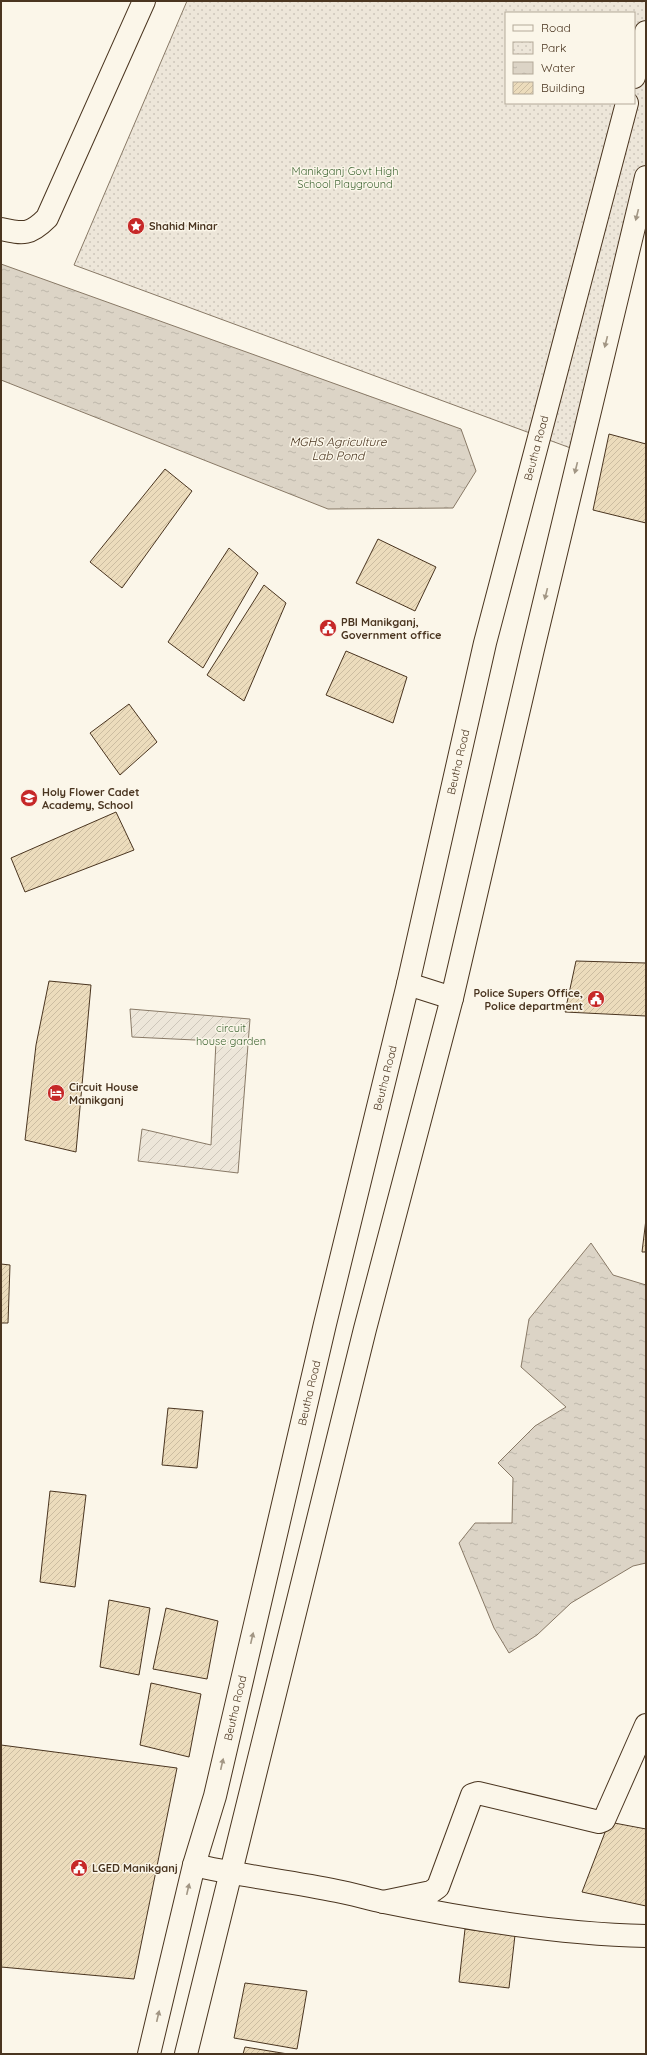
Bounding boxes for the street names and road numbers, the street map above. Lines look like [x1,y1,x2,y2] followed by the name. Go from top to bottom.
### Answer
[521,414,551,482] street label: Beutha Road
[444,728,472,796] street label: Beutha Road
[370,1044,400,1112] street label: Beutha Road
[295,1359,323,1427] street label: Beutha Road
[221,1674,249,1742] street label: Beutha Road

